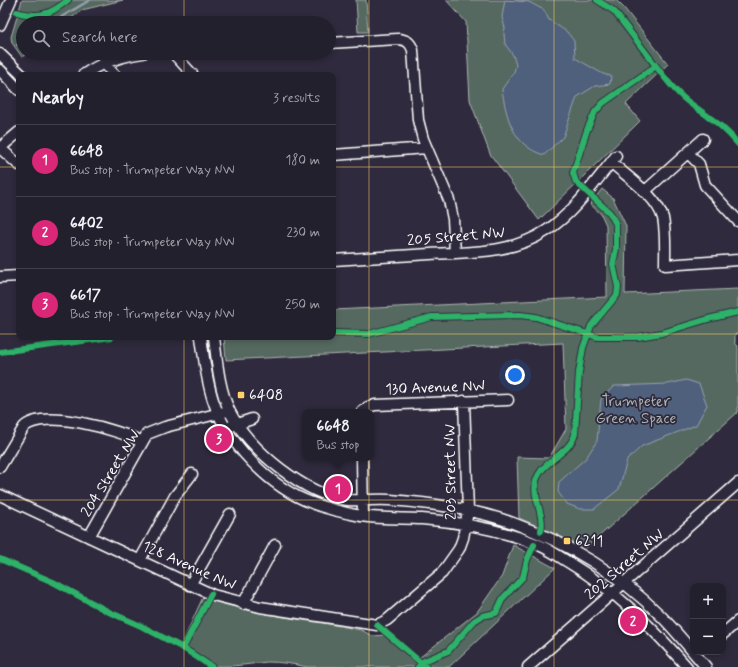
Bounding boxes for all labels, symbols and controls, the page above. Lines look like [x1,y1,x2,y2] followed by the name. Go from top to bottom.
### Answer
[16,16,336,60] search box
[30,27,52,49] icon: search
[62,28,138,48] text: Search here
[32,87,84,109] text: Nearby
[273,90,320,107] text: 3 results
[70,142,103,162] text: 6648
[42,152,48,169] text: 1
[285,152,320,169] text: 180 m
[70,162,235,179] text: Bus stop · Trumpeter Way NW
[70,214,103,234] text: 6402
[406,223,506,251] street label: 205 Street NW
[42,224,48,241] text: 2
[286,224,320,241] text: 230 m
[70,234,235,251] text: Bus stop · Trumpeter Way NW
[70,286,101,306] text: 6617
[42,296,48,313] text: 3
[285,296,320,313] text: 250 m
[70,306,235,323] text: Bus stop · Trumpeter Way NW
[505,365,525,385] your location
[385,376,486,400] street label: 130 Avenue NW
[249,386,283,406] place label: 6408
[236,390,246,400] marker: 6408
[596,392,676,429] park label: Trumpeter Green Space
[302,409,374,461] popup
[316,417,350,437] text: 6648
[440,423,462,520] street label: 203 Street NW
[206,424,232,454] pin: 3
[77,426,145,521] street label: 204 Street NW
[316,437,360,454] text: Bus stop
[325,474,351,504] pin: 1
[581,525,669,605] street label: 202 Street NW
[575,532,603,552] place label: 6211
[139,536,239,596] street label: 128 Avenue NW
[562,536,572,546] marker: 6211
[690,583,726,655] map controls
[690,583,726,619] button: +
[620,606,646,636] pin: 2
[690,619,726,655] button: −

